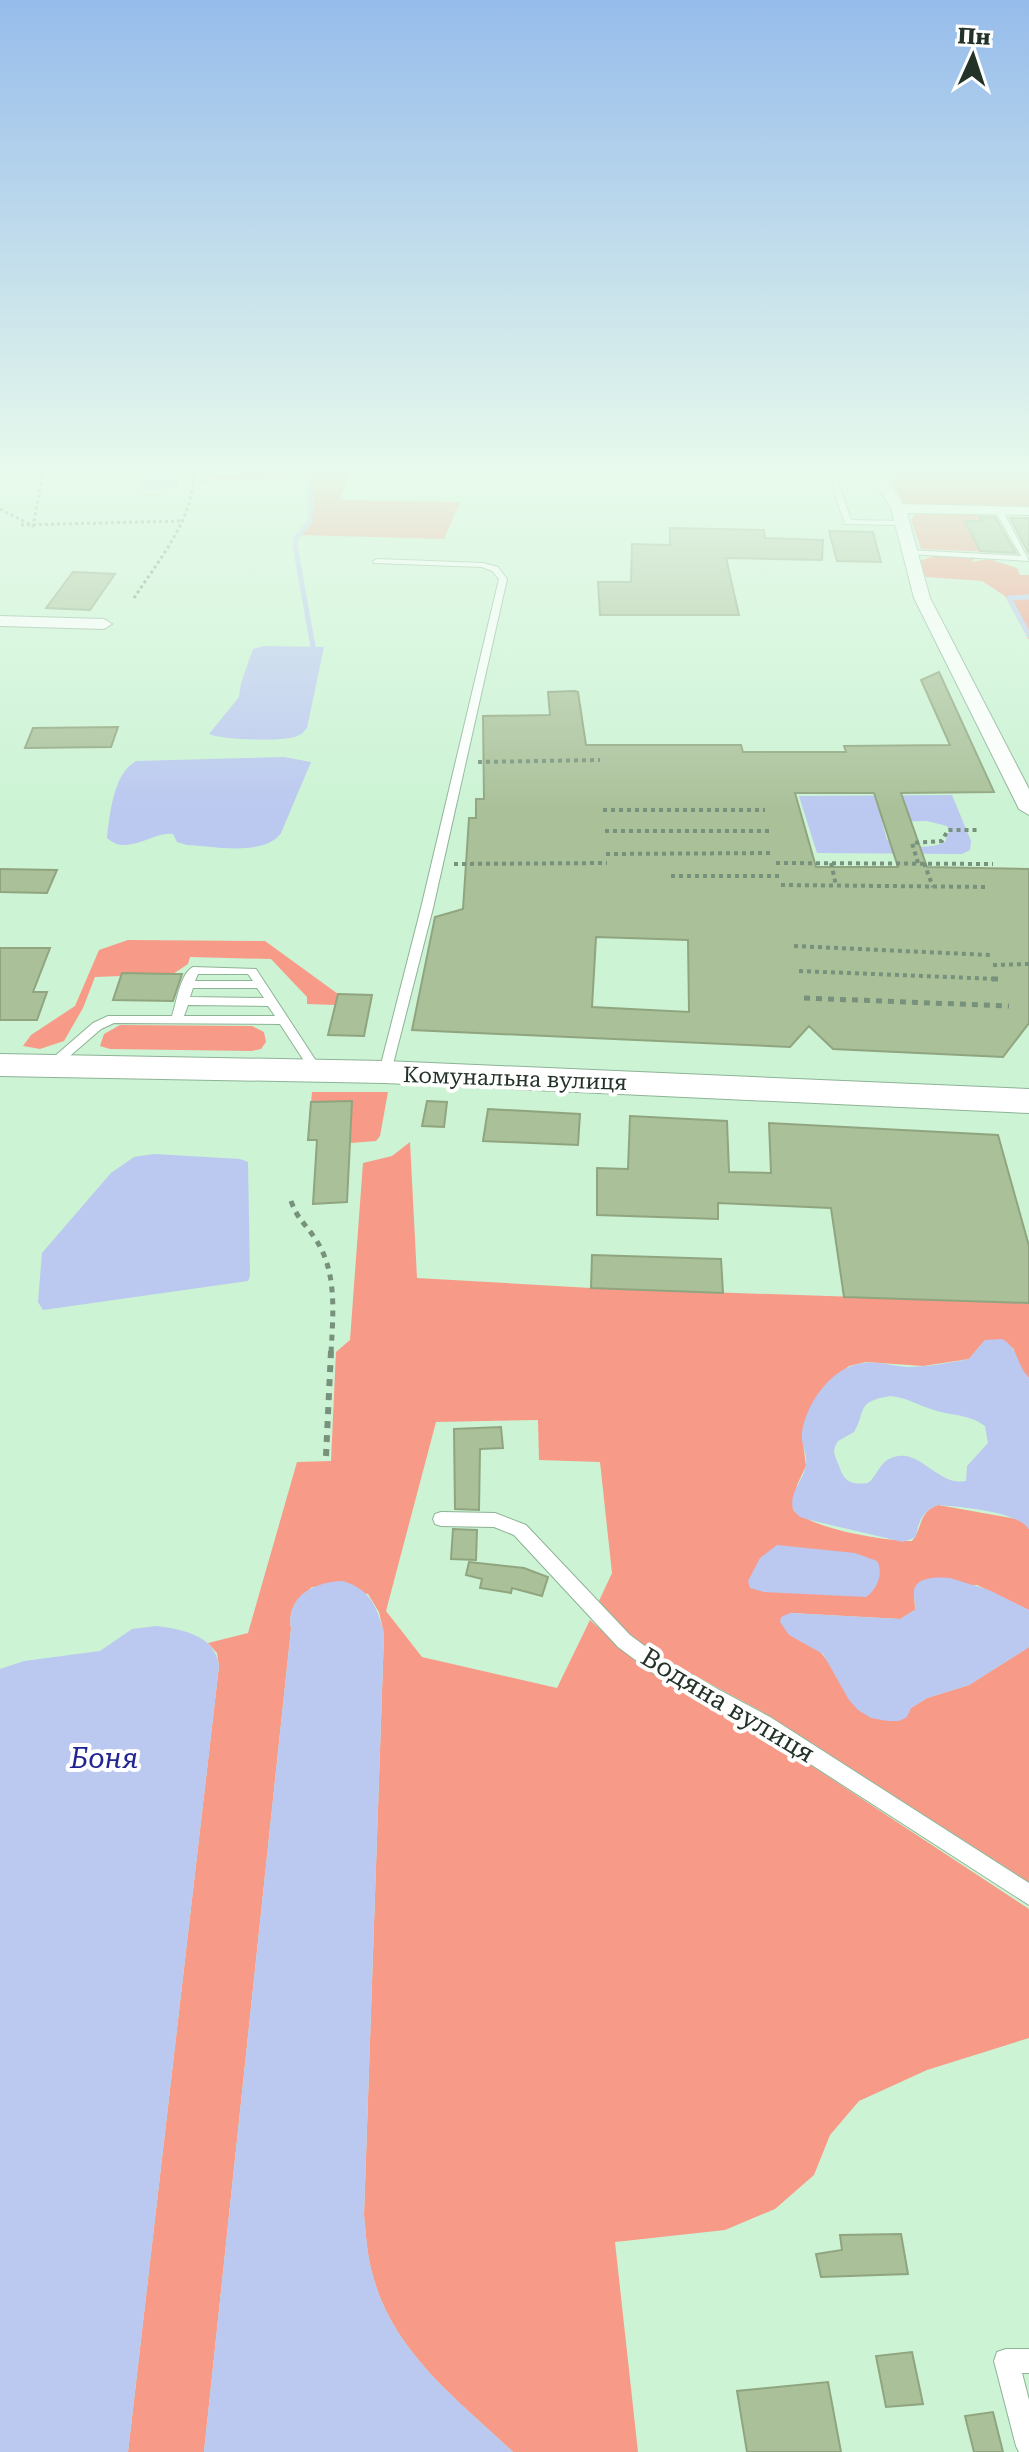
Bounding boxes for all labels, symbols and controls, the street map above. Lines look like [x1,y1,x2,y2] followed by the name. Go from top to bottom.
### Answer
[933,16,1013,96] north arrow
[957,23,991,50] text: Пн
[402,1062,627,1095] street label: Комунальна вулиця
[636,1641,820,1769] street label: Водяна вулиця
[69,1742,138,1775] water label: Боня

